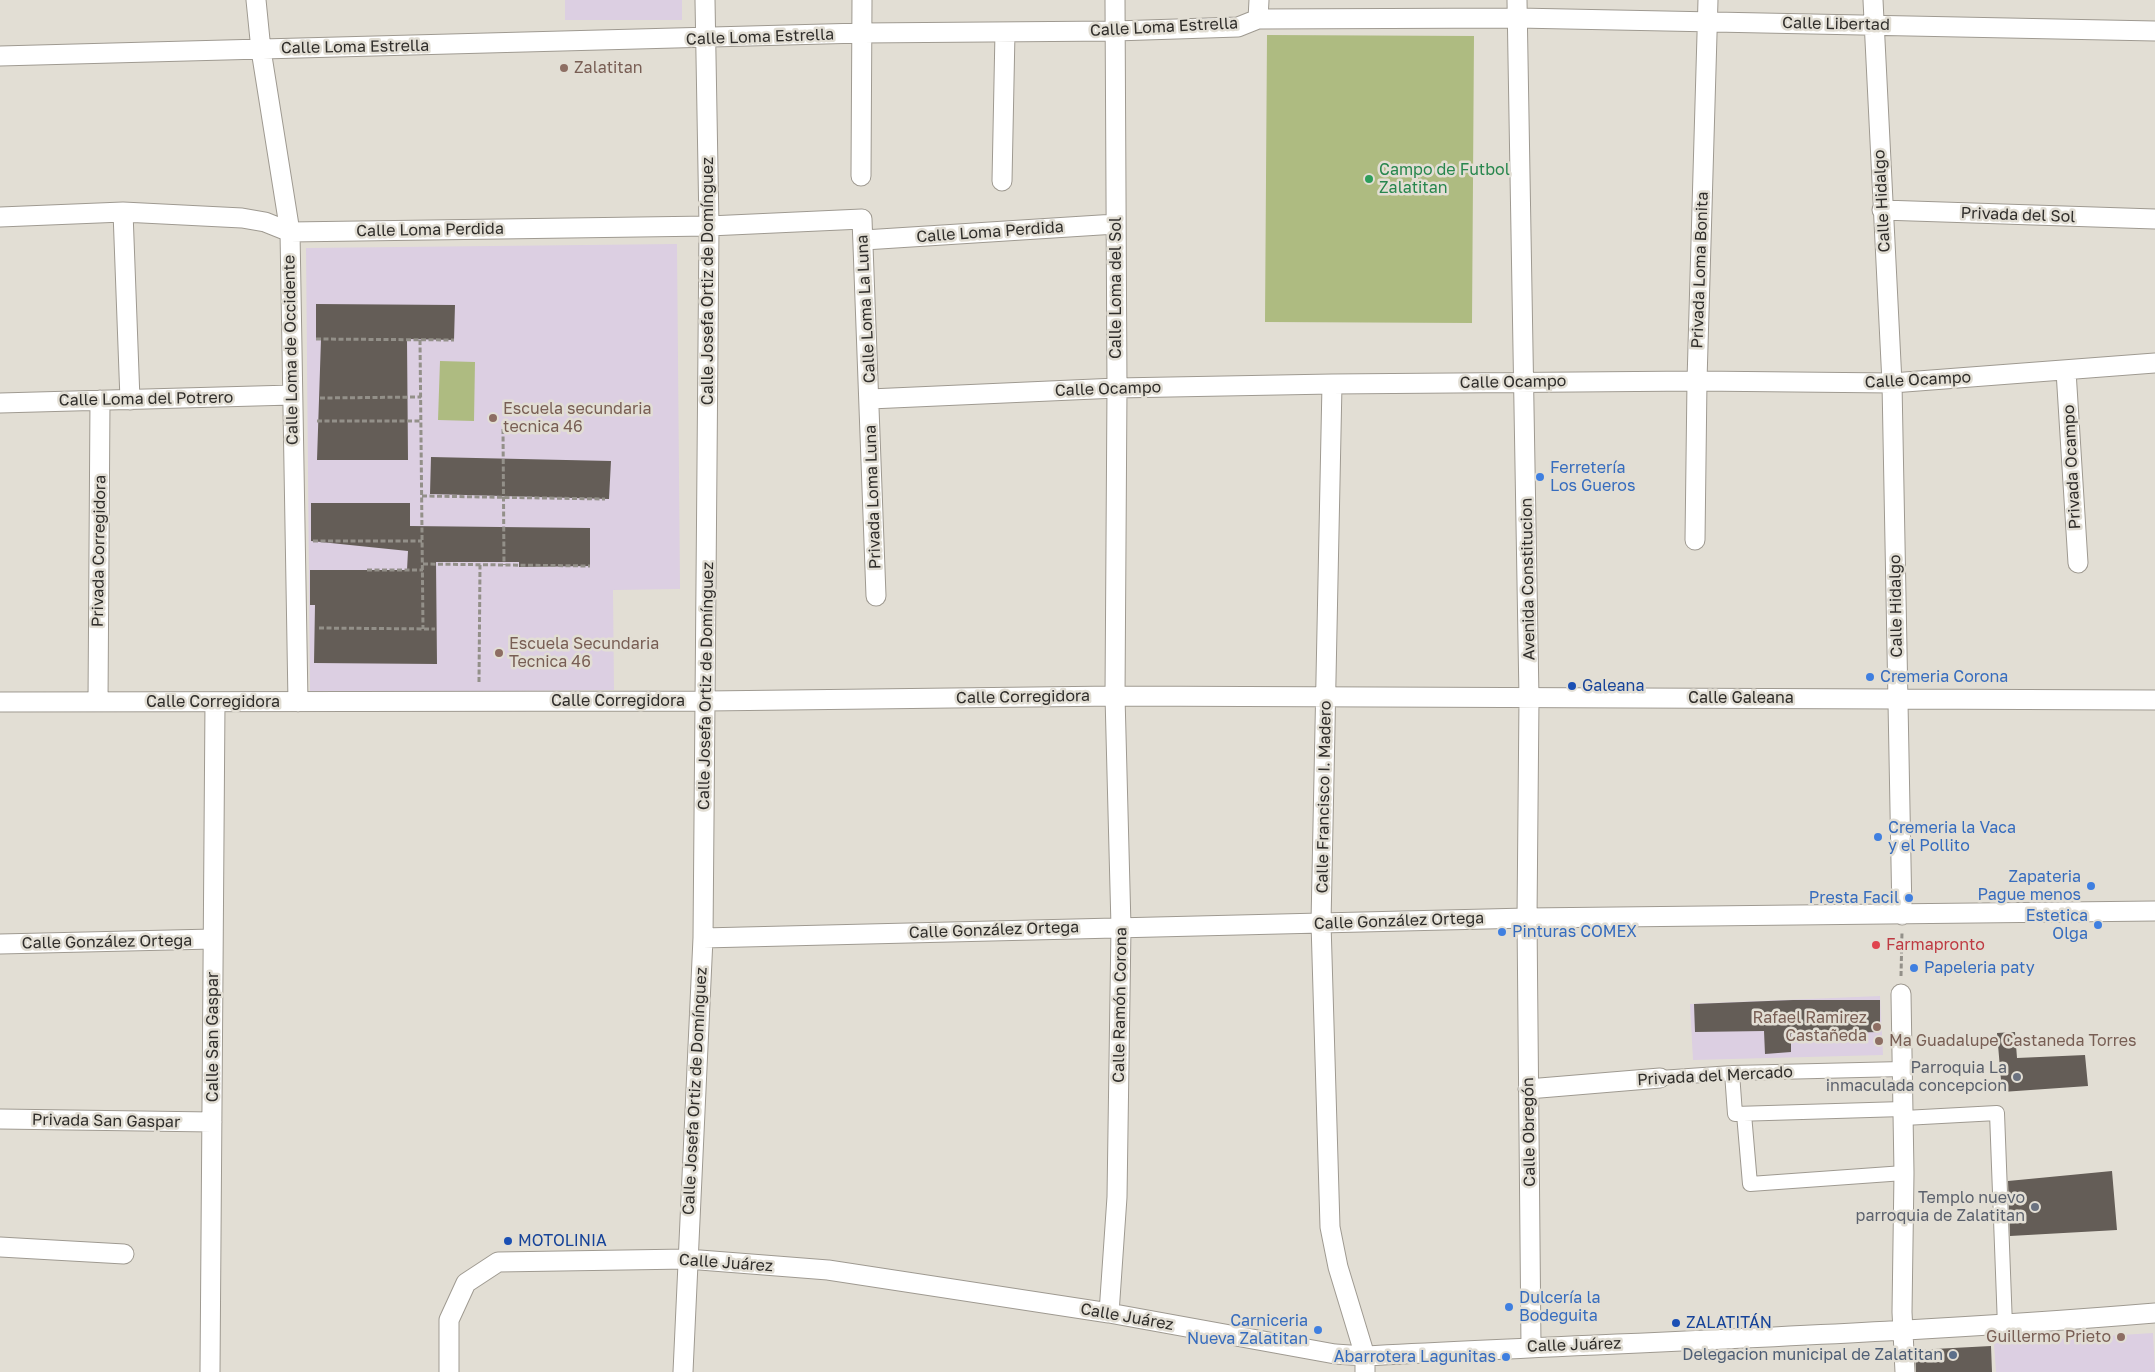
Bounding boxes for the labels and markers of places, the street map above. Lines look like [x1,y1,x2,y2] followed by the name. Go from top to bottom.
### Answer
[574,58,643,78] place label: Zalatitan
[558,62,570,74] marker: Zalatitan
[1379,160,1510,198] place label: Campo de Futbol Zalatitan
[1363,173,1375,185] marker: Campo de Futbol Zalatitan
[503,399,652,437] place label: Escuela secundaria tecnica 46
[487,412,499,424] marker: Escuela secundaria tecnica 46
[1550,458,1635,496] place label: Ferretería Los Gueros
[1534,471,1546,483] marker: Ferretería Los Gueros
[509,634,659,672] place label: Escuela Secundaria Tecnica 46
[493,647,505,659] marker: Escuela Secundaria Tecnica 46
[1880,667,2008,687] place label: Cremeria Corona
[1864,671,1876,683] marker: Cremeria Corona
[1582,676,1644,696] place label: Galeana
[1566,680,1578,692] marker: Galeana
[1888,818,2016,856] place label: Cremeria la Vaca y el Pollito
[1872,831,1884,843] marker: Cremeria la Vaca y el Pollito
[1977,867,2081,905] place label: Zapateria Pague menos
[2085,880,2097,892] marker: Zapateria Pague menos
[1809,888,1899,908] place label: Presta Facil
[1903,892,1915,904] marker: Presta Facil
[2026,906,2088,944] place label: Estetica Olga
[2092,919,2104,931] marker: Estetica Olga
[1512,922,1637,942] place label: Pinturas COMEX
[1496,926,1508,938] marker: Pinturas COMEX
[1886,935,1985,955] place label: Farmapronto
[1870,939,1882,951] marker: Farmapronto
[1924,958,2035,978] place label: Papeleria paty
[1908,962,1920,974] marker: Papeleria paty
[1753,1008,1867,1046] place label: Rafael Ramirez Castañeda
[1871,1021,1883,1033] marker: Rafael Ramirez Castañeda
[1889,1031,2137,1051] place label: Ma Guadalupe Castaneda Torres
[1873,1035,1885,1047] marker: Ma Guadalupe Castaneda Torres
[1826,1058,2007,1096] place label: Parroquia La inmaculada concepcion
[2011,1071,2023,1083] marker: Parroquia La inmaculada concepcion
[1856,1188,2025,1226] place label: Templo nuevo parroquia de Zalatitan
[2029,1201,2041,1213] marker: Templo nuevo parroquia de Zalatitan
[518,1231,607,1251] place label: MOTOLINIA
[502,1235,514,1247] marker: MOTOLINIA
[1519,1288,1601,1326] place label: Dulcería la Bodeguita
[1503,1301,1515,1313] marker: Dulcería la Bodeguita
[1187,1311,1308,1349] place label: Carniceria Nueva Zalatitan
[1686,1313,1772,1333] place label: ZALATITÁN
[1670,1317,1682,1329] marker: ZALATITÁN
[1312,1324,1324,1336] marker: Carniceria Nueva Zalatitan
[1986,1327,2111,1347] place label: Guillermo Prieto
[2115,1331,2127,1343] marker: Guillermo Prieto
[1682,1345,1943,1365] place label: Delegacion municipal de Zalatitan
[1334,1347,1496,1367] place label: Abarrotera Lagunitas
[1947,1349,1959,1361] marker: Delegacion municipal de Zalatitan
[1500,1351,1512,1363] marker: Abarrotera Lagunitas

